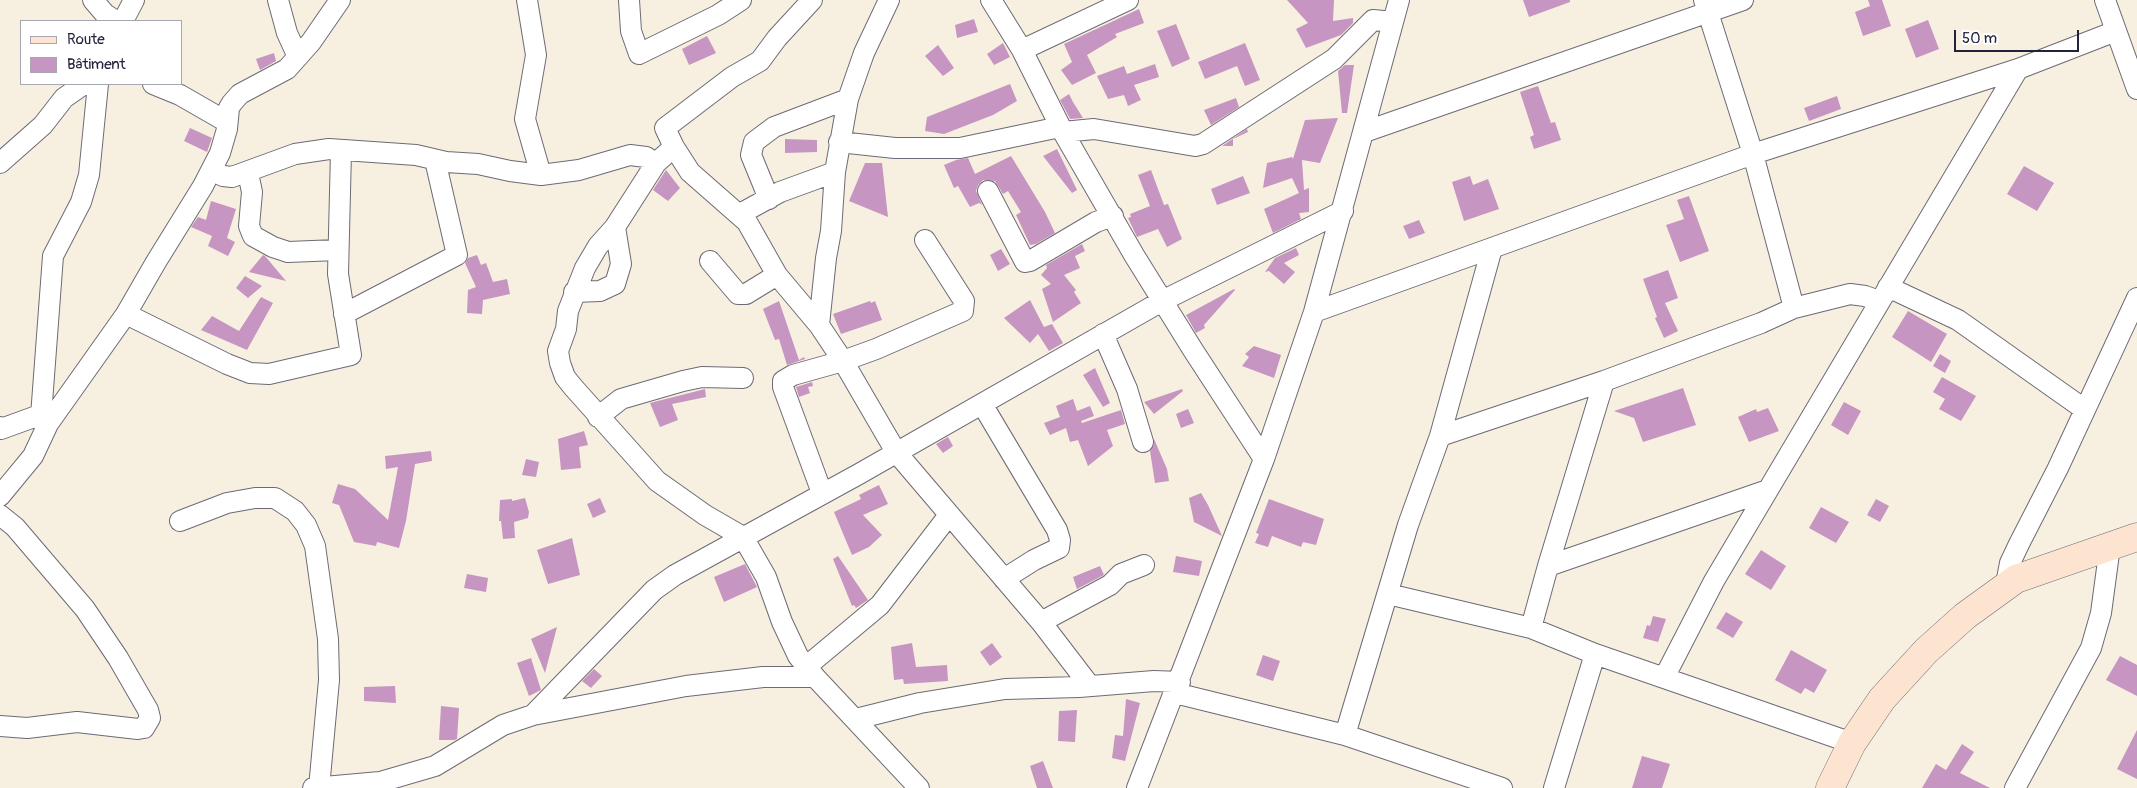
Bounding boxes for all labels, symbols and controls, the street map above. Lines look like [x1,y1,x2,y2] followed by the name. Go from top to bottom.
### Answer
[20,20,182,85] legend
[1957,20,2082,52] scale bar
[1962,29,1997,48] text: 50 m
[67,30,105,49] text: Route
[67,55,126,74] text: Bâtiment

